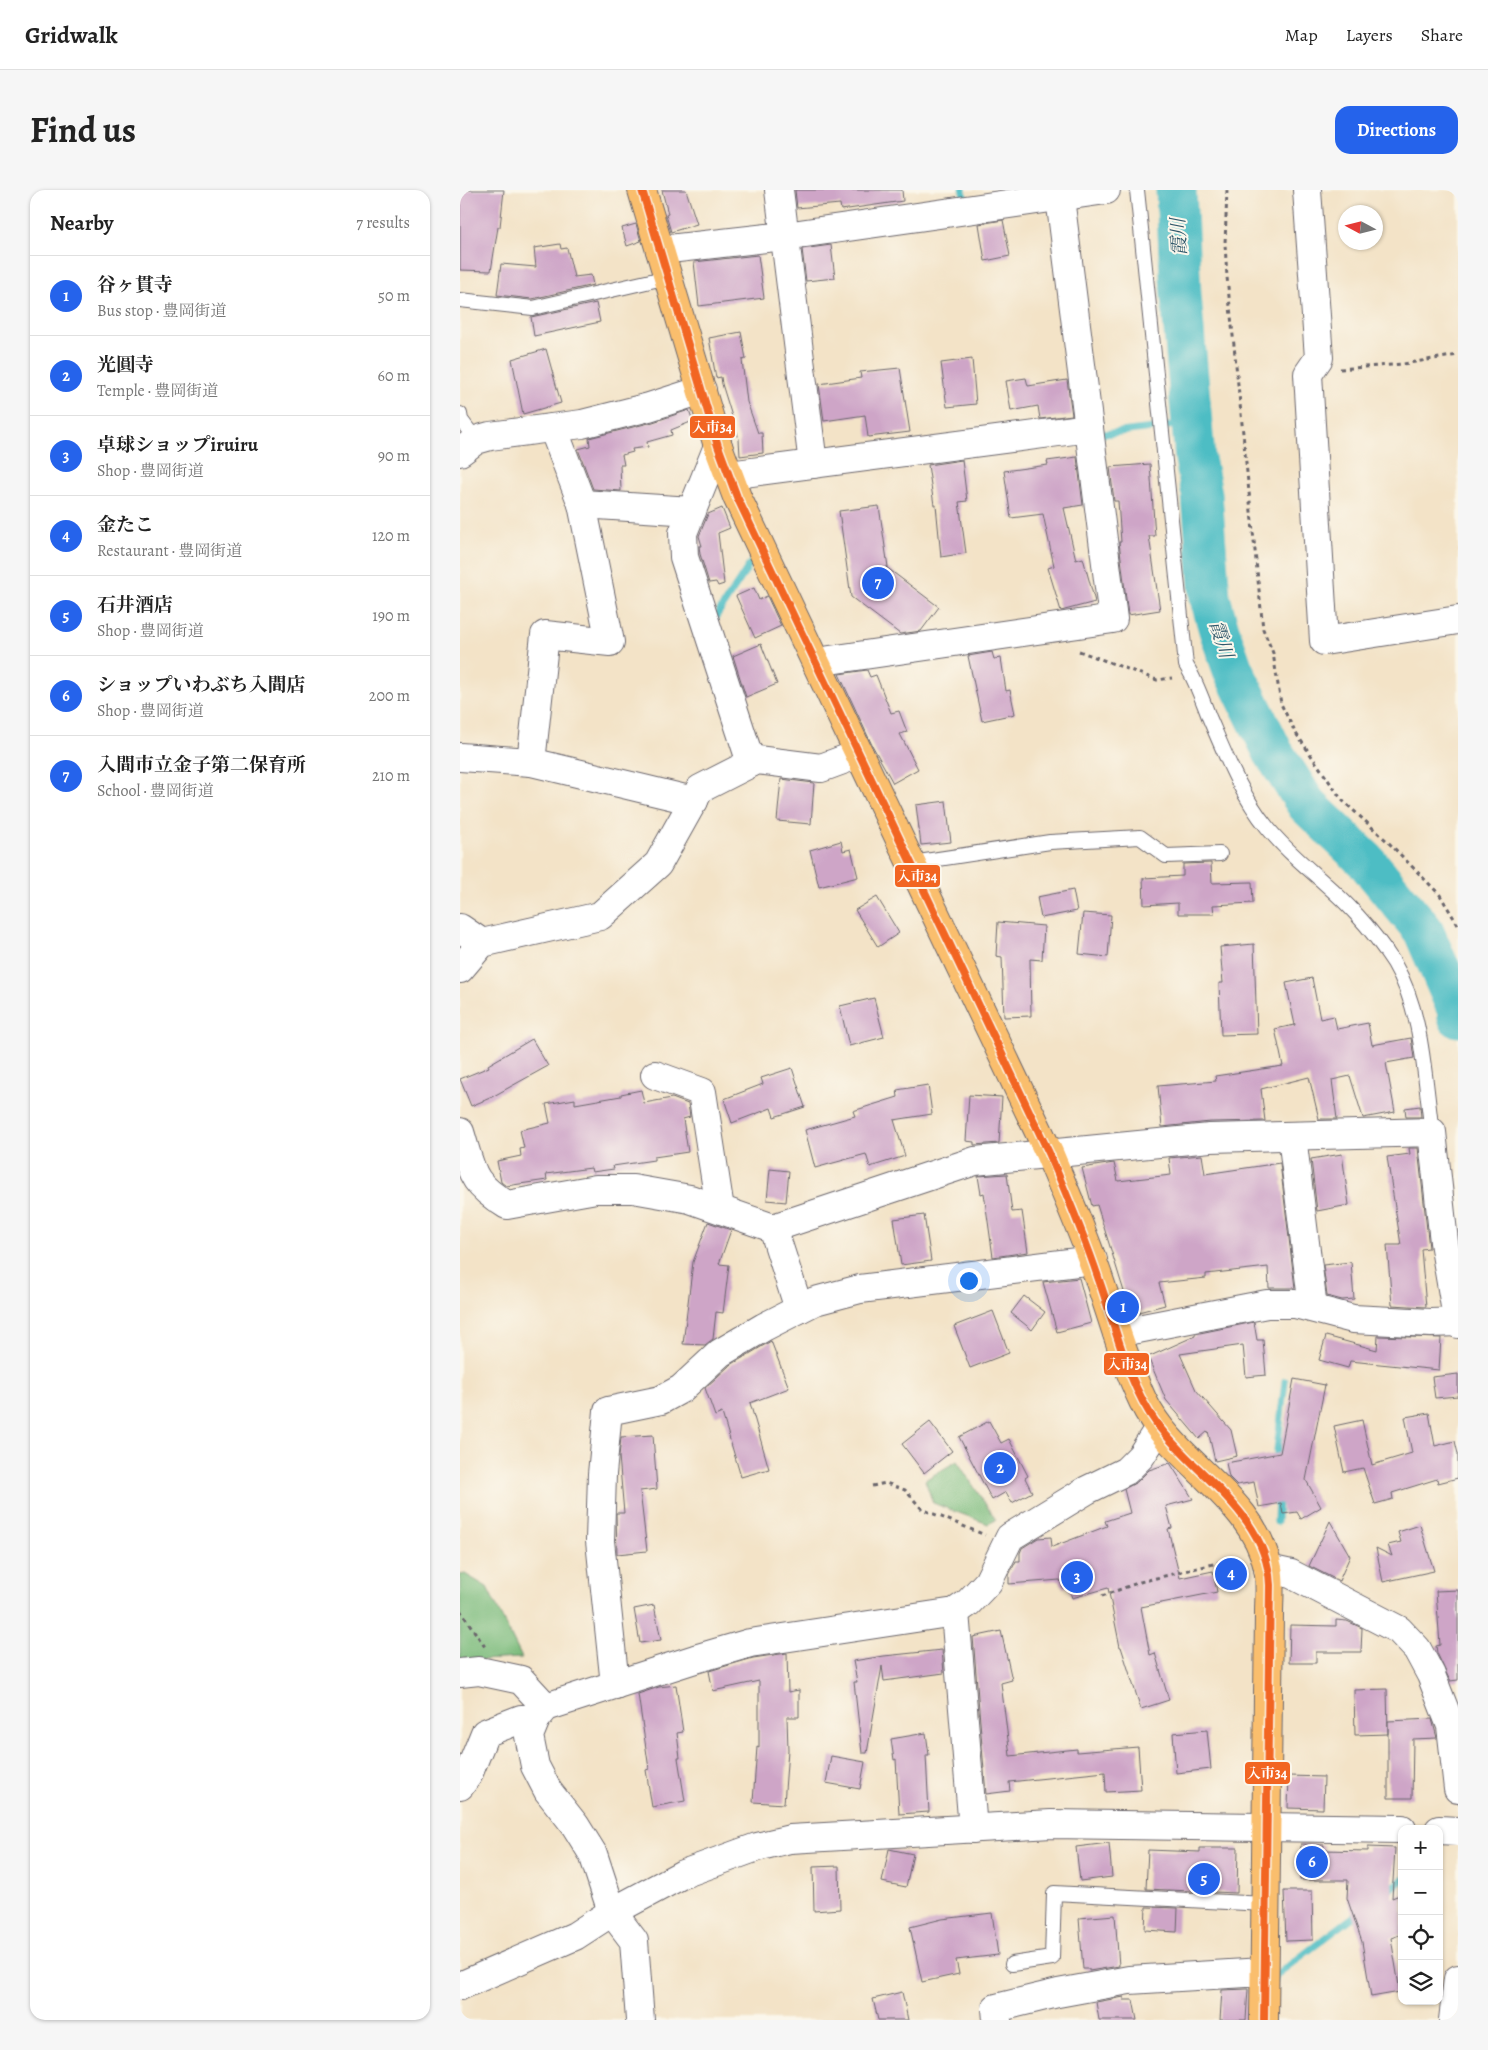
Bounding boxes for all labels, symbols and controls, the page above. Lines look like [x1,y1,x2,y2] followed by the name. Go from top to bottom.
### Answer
[25,19,118,51] text: Gridwalk
[1285,23,1318,47] text: Map
[1346,23,1393,47] text: Layers
[1421,23,1463,47] text: Share
[30,106,136,154] text: Find us
[1335,106,1458,154] button: Directions
[1338,205,1383,250] north arrow
[50,209,113,237] text: Nearby
[356,212,410,234] text: 7 results
[1165,215,1193,257] water label: 霞川
[97,272,173,298] text: 谷ヶ貫寺
[63,285,69,307] text: 1
[378,285,410,307] text: 50 m
[97,300,226,322] text: Bus stop · 豊岡街道
[97,352,154,378] text: 光圓寺
[62,365,70,387] text: 2
[378,365,410,387] text: 60 m
[97,380,218,402] text: Temple · 豊岡街道
[689,415,736,439] line badge: 入市34
[692,418,733,437] text: 入市34
[97,432,258,458] text: 卓球ショップiruiru
[63,445,69,467] text: 3
[378,445,410,467] text: 90 m
[97,460,204,482] text: Shop · 豊岡街道
[97,512,154,538] text: 金たこ
[62,525,70,547] text: 4
[372,525,410,547] text: 120 m
[97,540,242,562] text: Restaurant · 豊岡街道
[862,564,894,602] pin: 7
[97,592,173,618] text: 石井酒店
[63,605,69,627] text: 5
[372,605,410,627] text: 190 m
[1203,617,1240,663] water label: 霞川
[97,620,204,642] text: Shop · 豊岡街道
[97,672,306,698] text: ショップいわぶち入間店
[62,685,70,707] text: 6
[369,685,410,707] text: 200 m
[97,700,204,722] text: Shop · 豊岡街道
[97,752,306,778] text: 入間市立金子第二保育所
[63,765,69,787] text: 7
[372,765,410,787] text: 210 m
[97,780,214,802] text: School · 豊岡街道
[894,864,941,888] line badge: 入市34
[897,867,938,886] text: 入市34
[956,1268,982,1294] your location
[1107,1288,1139,1326] pin: 1
[1103,1352,1150,1376] line badge: 入市34
[1107,1355,1148,1374] text: 入市34
[984,1449,1016,1487] pin: 2
[1215,1555,1247,1593] pin: 4
[1061,1558,1093,1596] pin: 3
[1244,1761,1291,1785] line badge: 入市34
[1247,1764,1288,1783] text: 入市34
[1398,1825,1443,2005] map controls
[1398,1825,1443,1870] button: +
[1296,1843,1328,1881] pin: 6
[1188,1860,1220,1898] pin: 5
[1398,1870,1443,1915] button: −
[1398,1915,1443,1960] button: locate
[1398,1960,1443,2005] button: layers

